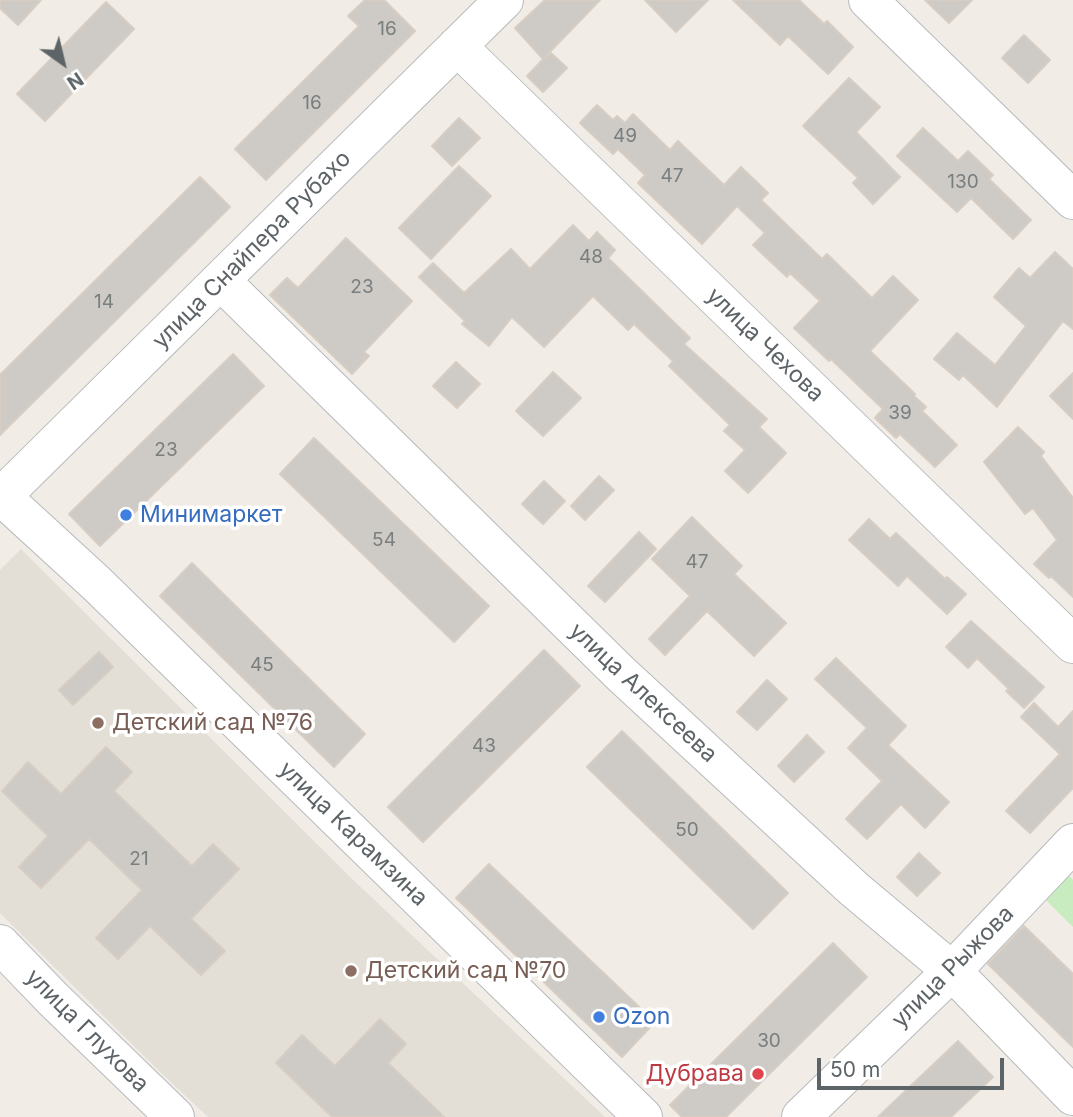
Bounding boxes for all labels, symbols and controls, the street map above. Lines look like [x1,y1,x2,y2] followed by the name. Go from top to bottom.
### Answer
[377,18,397,40] house number: 16
[28,28,98,98] north arrow
[63,67,87,94] text: N
[302,92,322,114] house number: 16
[613,125,637,147] house number: 49
[147,145,357,355] street label: улица Снайпера Рубахо
[660,165,684,187] house number: 47
[947,171,979,193] house number: 130
[579,246,603,268] house number: 48
[350,276,374,298] house number: 23
[701,282,829,408] street label: улица Чехова
[94,291,114,313] house number: 14
[888,402,912,424] house number: 39
[154,439,178,461] house number: 23
[140,501,282,529] place label: Минимаркет
[118,507,134,523] marker: Минимаркет
[372,529,396,551] house number: 54
[685,551,709,573] house number: 47
[563,617,723,769] street label: улица Алексеева
[250,654,274,676] house number: 45
[112,709,313,737] place label: Детский сад №76
[90,715,106,731] marker: Детский сад №76
[472,735,496,757] house number: 43
[273,756,433,912] street label: улица Карамзина
[675,819,699,841] house number: 50
[129,848,149,870] house number: 21
[886,900,1020,1034] street label: улица Рыжова
[365,957,566,985] place label: Детский сад №70
[343,963,359,979] marker: Детский сад №70
[20,964,154,1098] street label: улица Глухова
[613,1003,670,1031] place label: Ozon
[591,1009,607,1025] marker: Ozon
[757,1030,781,1052] house number: 30
[821,1044,1008,1088] scale bar
[830,1057,880,1082] text: 50 m
[645,1060,744,1088] place label: Дубрава
[750,1066,766,1082] marker: Дубрава

